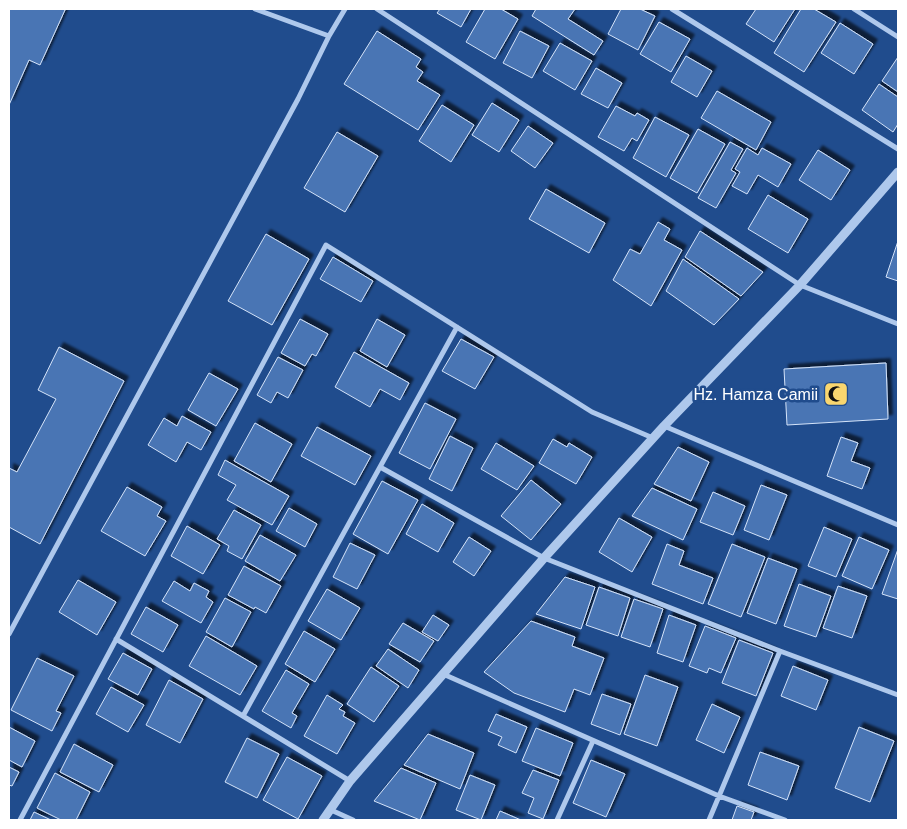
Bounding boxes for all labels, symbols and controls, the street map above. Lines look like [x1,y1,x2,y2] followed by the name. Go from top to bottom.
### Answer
[823,381,849,407] mosque icon: Hz. Hamza Camii
[694,386,818,403] place label: Hz. Hamza Camii

